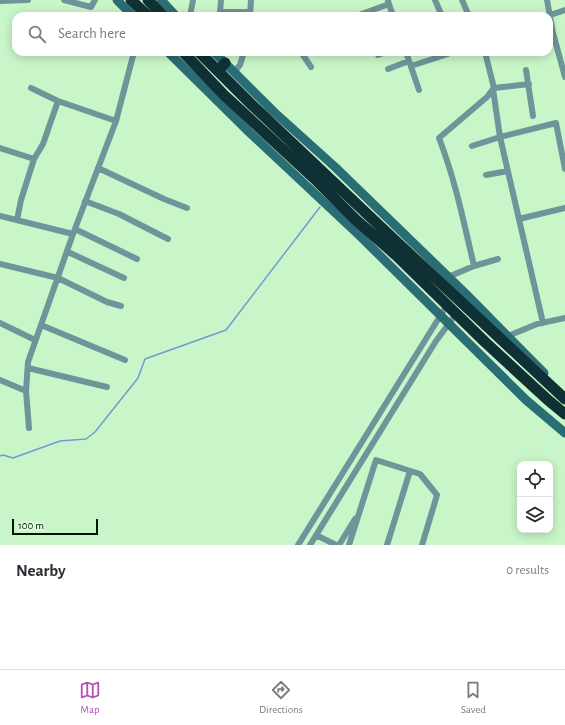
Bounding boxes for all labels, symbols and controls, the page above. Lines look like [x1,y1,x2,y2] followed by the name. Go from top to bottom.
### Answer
[12,12,553,56] search box
[26,23,48,45] icon: search
[58,26,126,41] text: Search here
[517,461,553,533] map controls
[517,461,553,497] button: locate
[517,497,553,533] button: layers
[12,517,98,536] scale bar
[18,520,44,531] text: 100 m
[16,562,66,579] text: Nearby
[506,564,549,577] text: 0 results
[79,679,101,716] tab: Map
[259,679,303,716] tab: Directions
[461,679,486,716] tab: Saved

